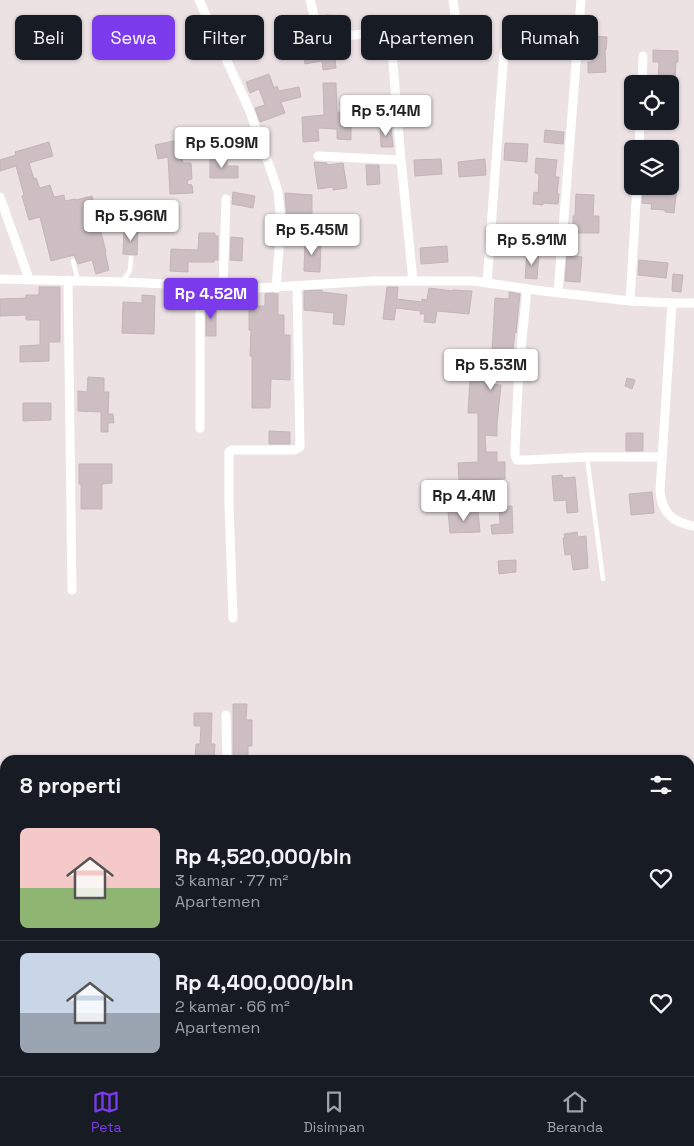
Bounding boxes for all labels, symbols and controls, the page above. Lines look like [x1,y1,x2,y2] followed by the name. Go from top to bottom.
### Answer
[15,15,82,60] chip: Beli
[92,15,175,60] chip: Sewa
[185,15,264,60] chip: Filter
[274,15,351,60] chip: Baru
[361,15,492,60] chip: Apartemen
[502,15,598,60] chip: Rumah
[624,75,679,195] map controls
[624,75,679,130] button: locate
[334,94,438,137] pin: Rp 5.14M
[351,100,421,121] text: Rp 5.14M
[170,126,274,169] pin: Rp 5.09M
[186,132,258,153] text: Rp 5.09M
[624,140,679,195] button: layers
[79,200,183,242] pin: Rp 5.96M
[95,205,167,226] text: Rp 5.96M
[260,214,364,256] pin: Rp 5.45M
[276,219,348,240] text: Rp 5.45M
[480,224,584,266] pin: Rp 5.91M
[497,229,567,250] text: Rp 5.91M
[159,278,263,320] pin: Rp 4.52M
[175,283,247,304] text: Rp 4.52M
[439,348,543,391] pin: Rp 5.53M
[455,354,527,375] text: Rp 5.53M
[418,480,510,522] pin: Rp 4.4M
[432,485,496,506] text: Rp 4.4M
[647,771,675,799] icon: filters
[20,772,121,799] text: 8 properti
[175,843,352,870] text: Rp 4,520,000/bln
[60,848,120,908] icon: home
[647,864,675,892] icon: heart
[175,870,288,891] text: 3 kamar · 77 m²
[175,891,260,912] text: Apartemen
[175,969,354,996] text: Rp 4,400,000/bln
[60,973,120,1033] icon: home
[647,989,675,1017] icon: heart
[175,996,290,1017] text: 2 kamar · 66 m²
[175,1017,260,1038] text: Apartemen
[91,1088,122,1136] tab: Peta
[304,1088,365,1136] tab: Disimpan
[547,1088,603,1136] tab: Beranda

